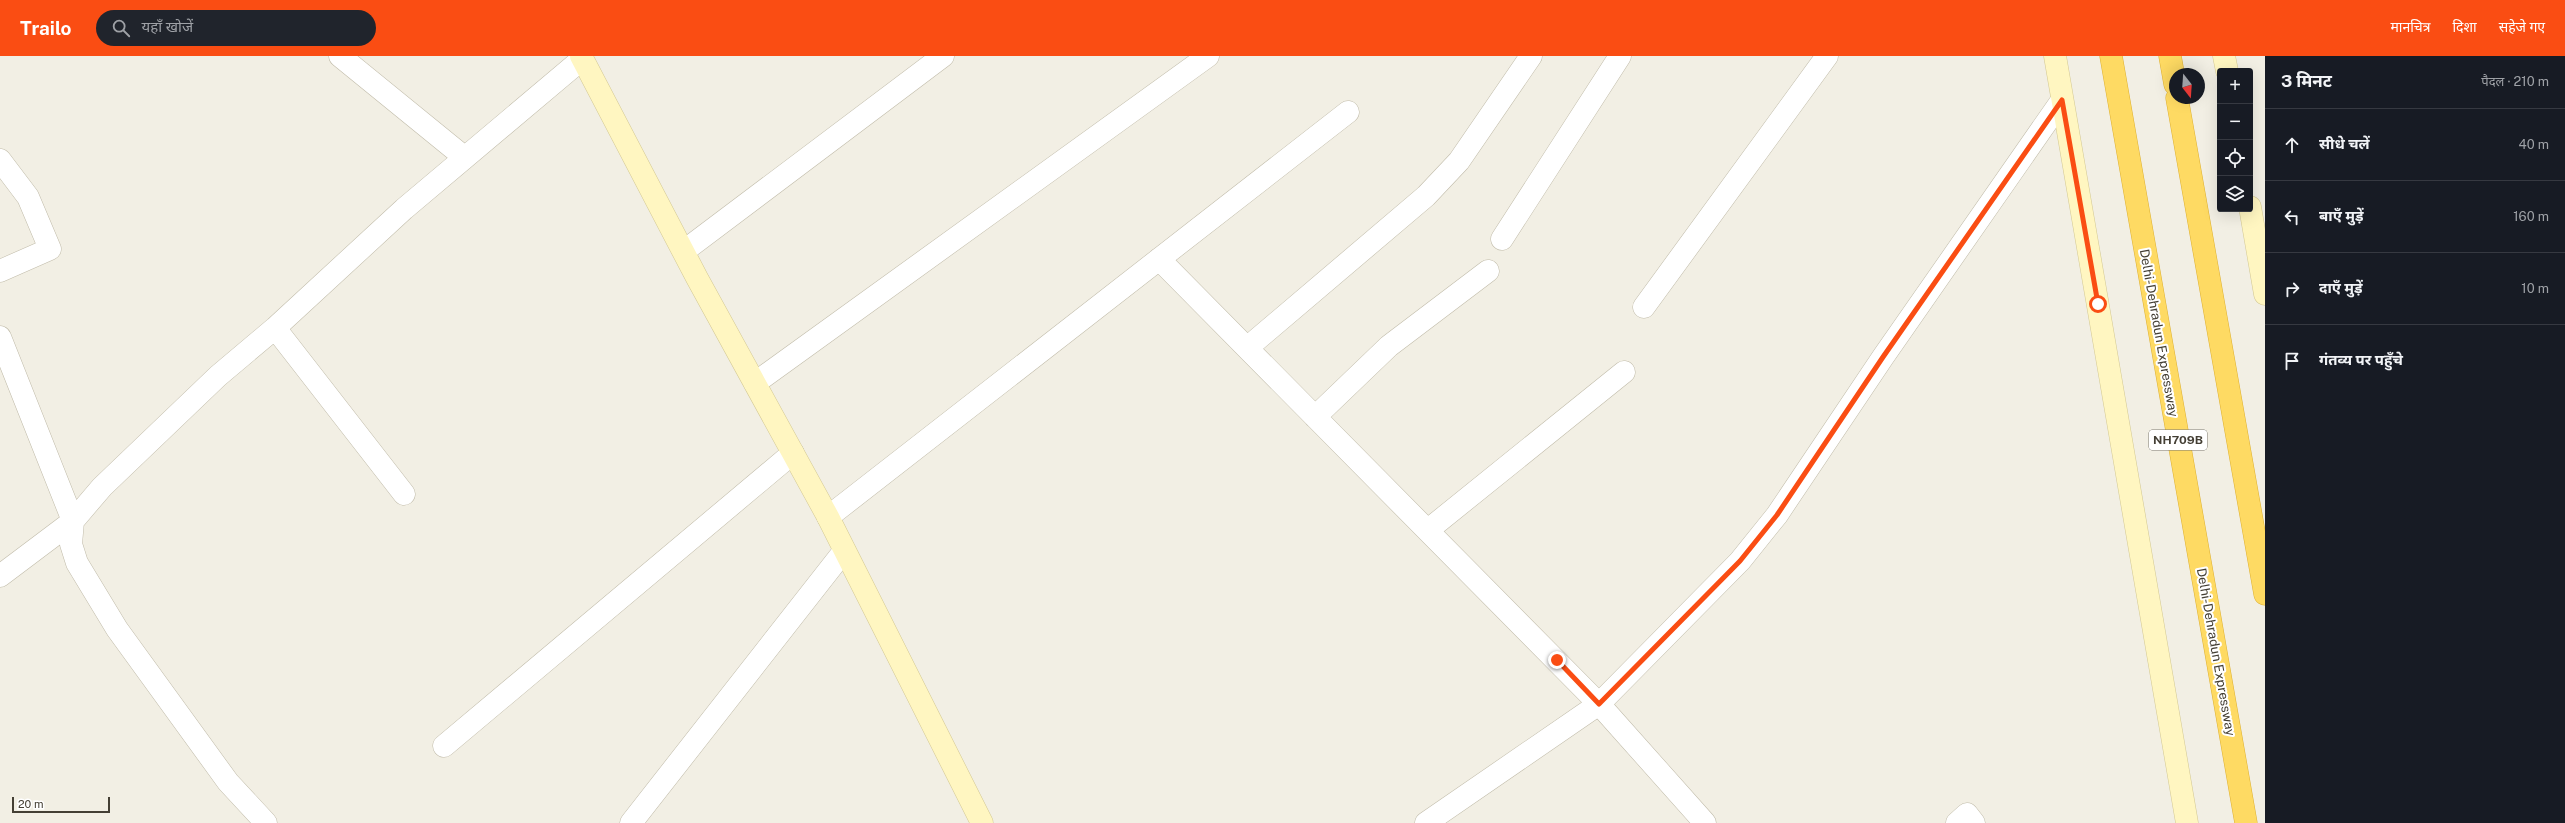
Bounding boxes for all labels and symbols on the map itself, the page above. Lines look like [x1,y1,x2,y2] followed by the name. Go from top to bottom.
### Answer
[2169,68,2205,104] north arrow
[2137,248,2181,418] street label: Delhi-Dehradun Expressway
[2089,295,2107,313] route start
[2149,430,2207,450] road number: NH709B
[2194,567,2238,737] street label: Delhi-Dehradun Expressway
[1548,651,1566,669] route end
[12,795,110,814] scale bar

